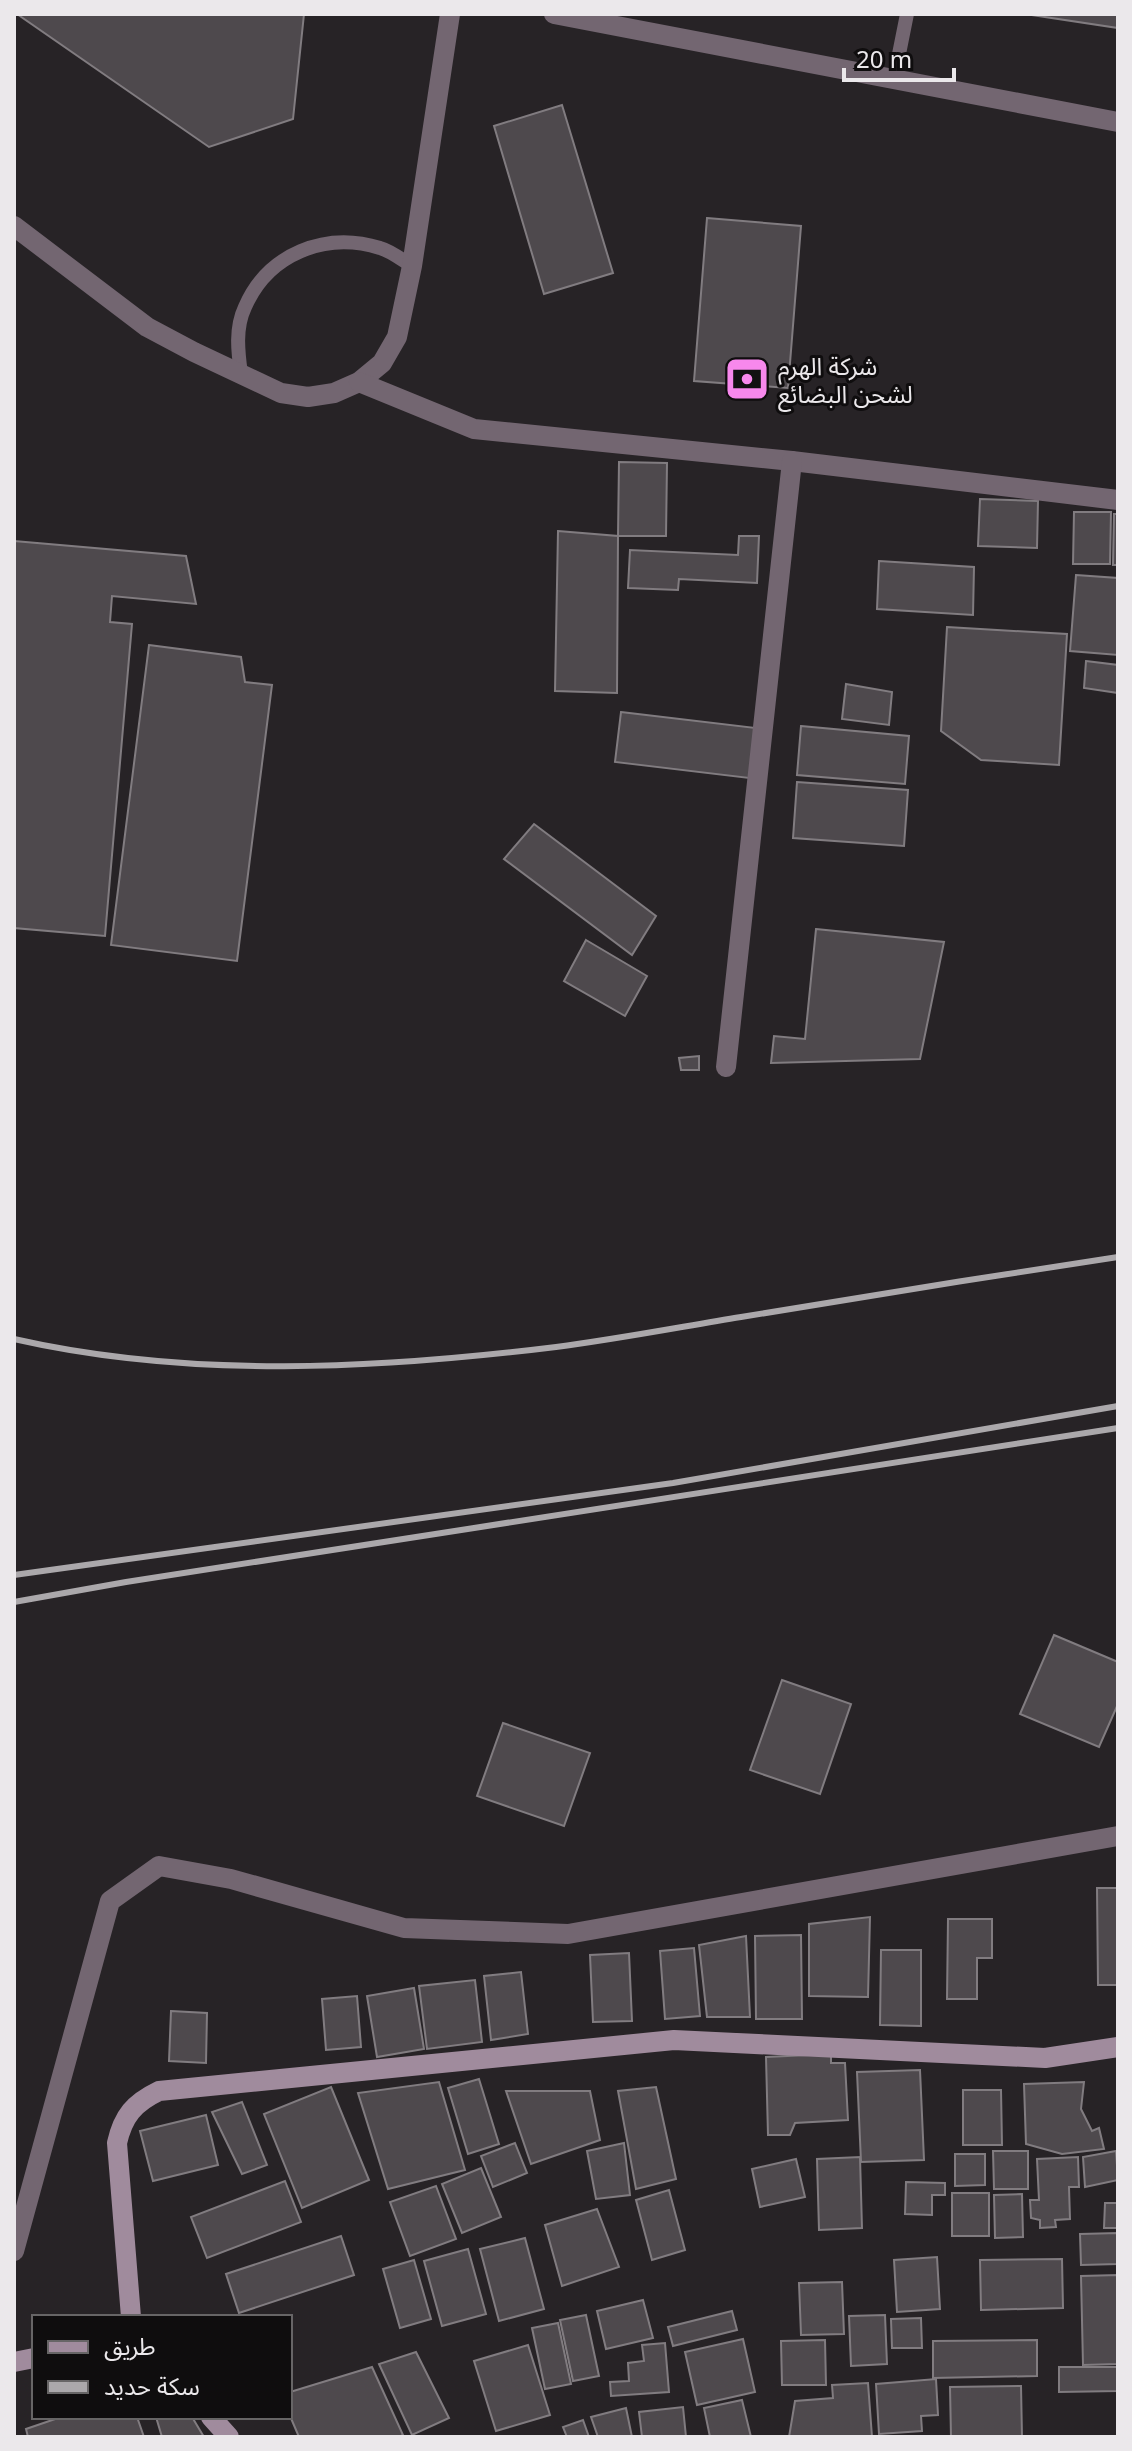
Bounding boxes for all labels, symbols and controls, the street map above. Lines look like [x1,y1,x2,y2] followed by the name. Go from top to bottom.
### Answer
[844,32,954,82] scale bar
[856,42,912,75] text: 20 m
[778,349,913,412] place label: شركة الهرم لشحن البضائع
[723,355,771,403] bank icon: شركة الهرم لشحن البضائع
[32,2315,292,2419] legend
[104,2329,156,2362] text: طريق
[104,2369,200,2402] text: سكة حديد

